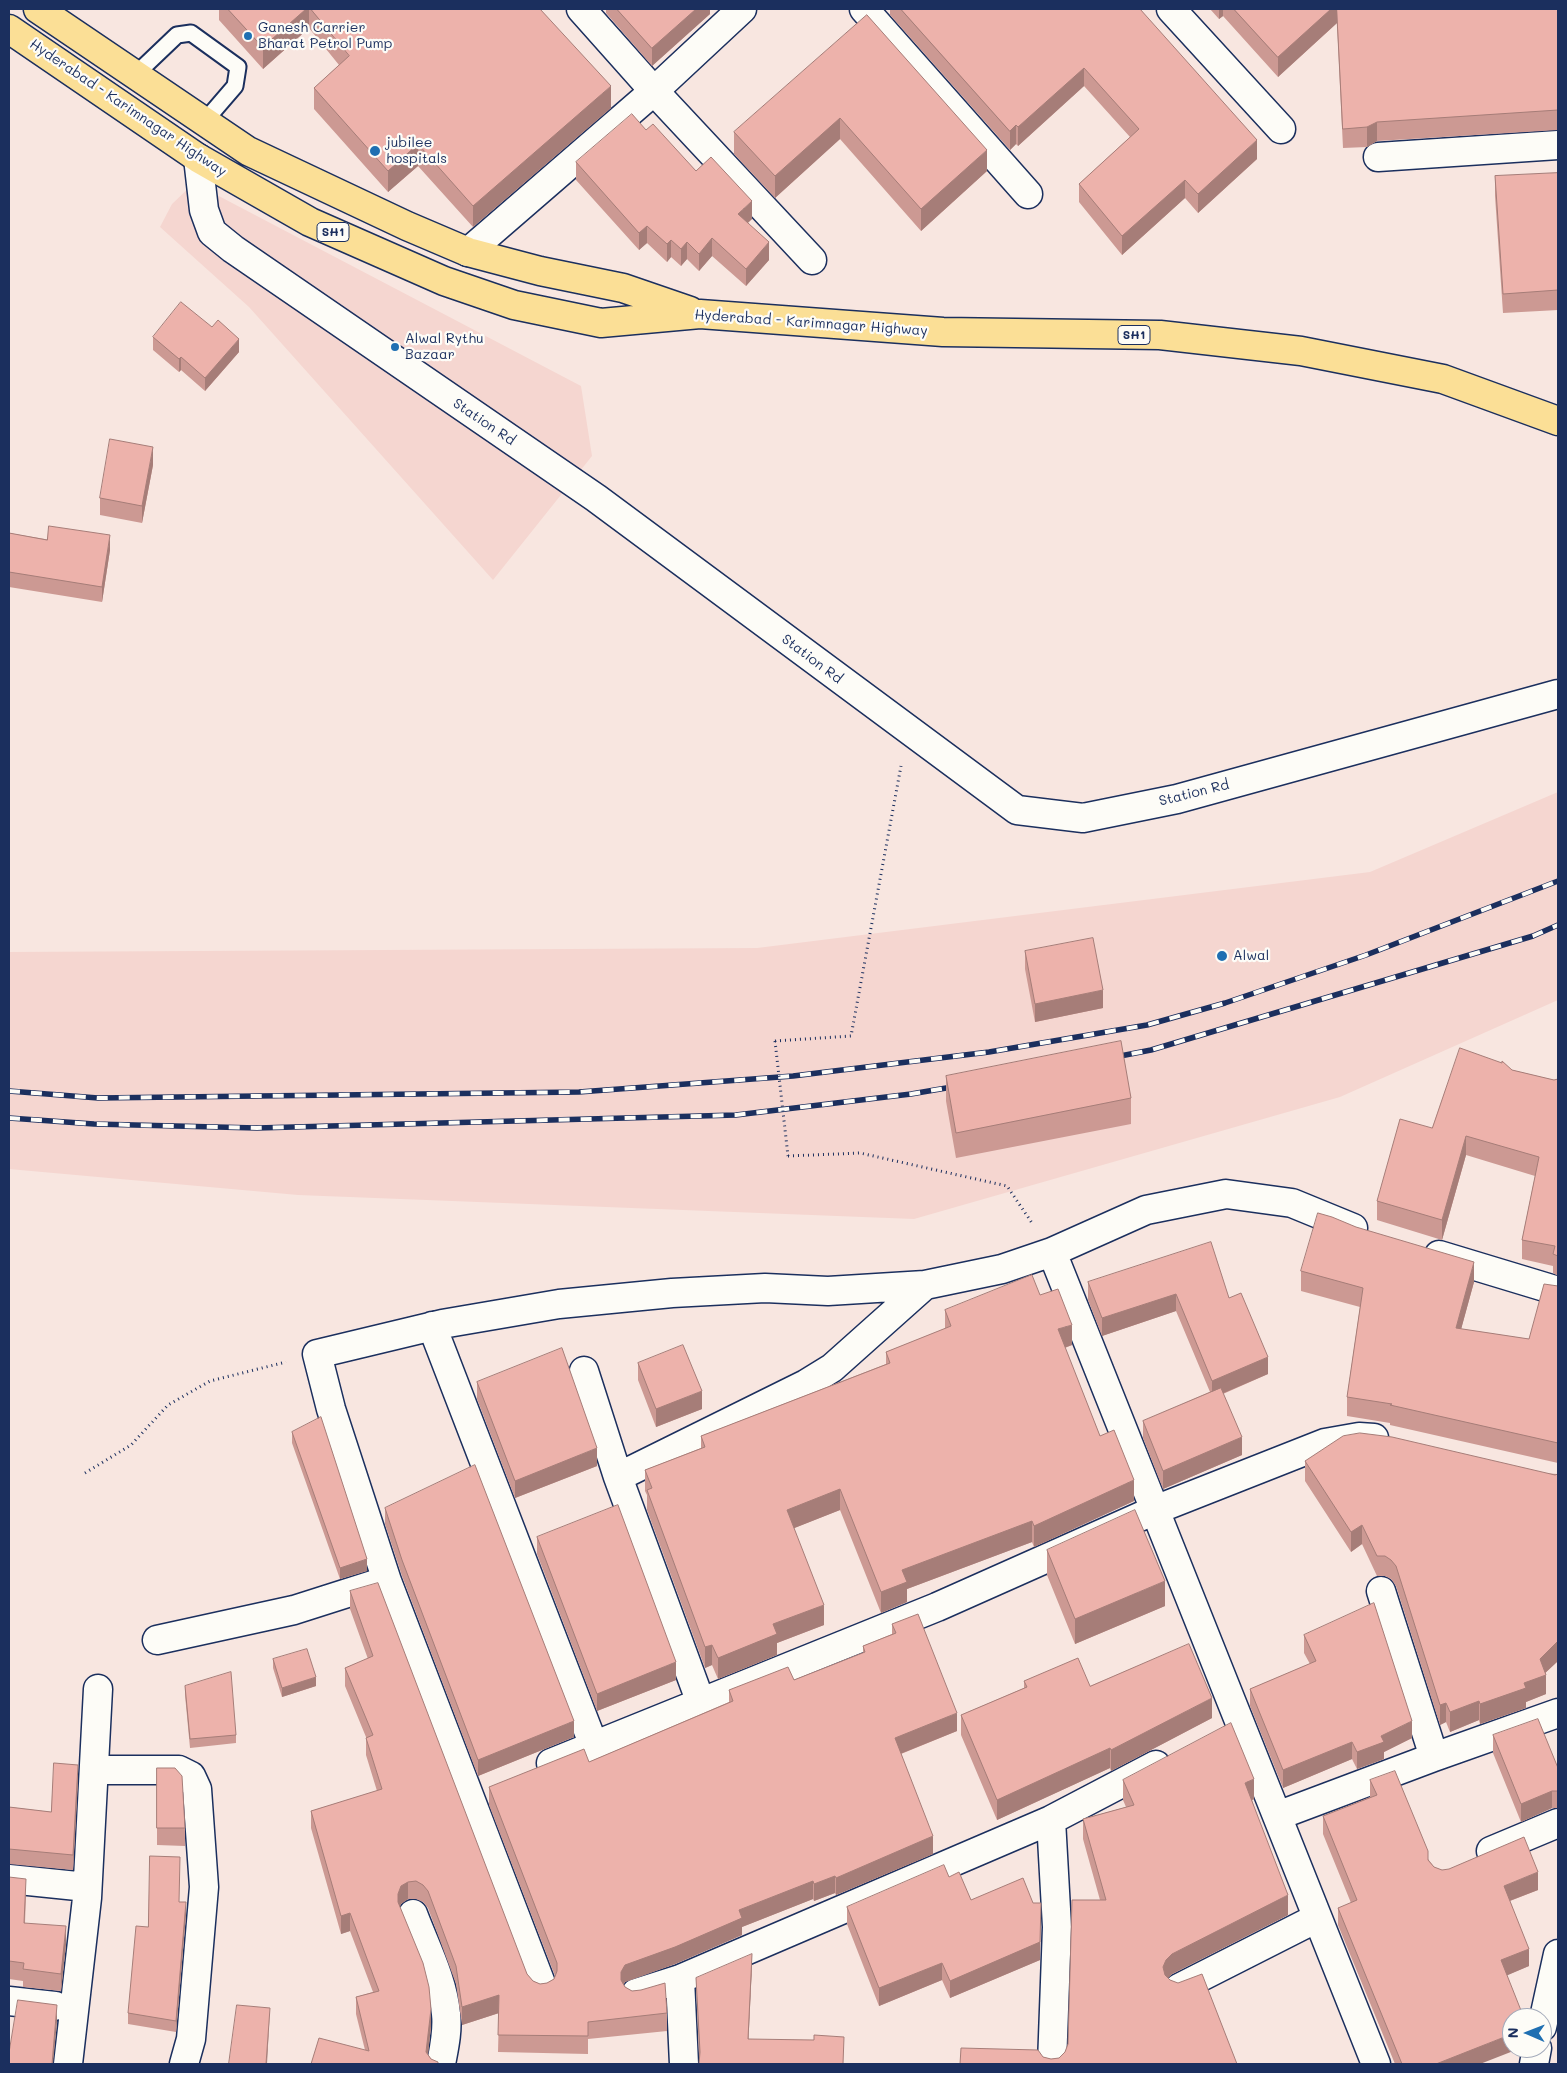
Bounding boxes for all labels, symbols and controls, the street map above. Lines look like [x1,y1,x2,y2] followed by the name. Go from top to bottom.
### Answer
[258,20,392,52] place label: Ganesh Carrier Bharat Petrol Pump
[242,30,254,42] marker: Ganesh Carrier Bharat Petrol Pump
[26,36,230,180] street label: Hyderabad - Karimnagar Highway
[386,135,447,168] place label: jubilee hospitals
[368,144,382,158] marker: jubilee hospitals
[317,222,349,242] road number: SH1
[694,306,928,340] street label: Hyderabad - Karimnagar Highway
[1118,326,1150,344] road number: SH1
[405,331,484,364] place label: Alwal Rythu Bazaar
[389,341,401,353] marker: Alwal Rythu Bazaar
[450,395,518,449] street label: Station Rd
[778,631,846,687] street label: Station Rd
[1157,776,1231,810] street label: Station Rd
[1233,948,1269,964] place label: Alwal
[1215,949,1229,963] marker: Alwal
[1502,2008,1552,2058] north arrow
[1503,2027,1522,2038] text: N

